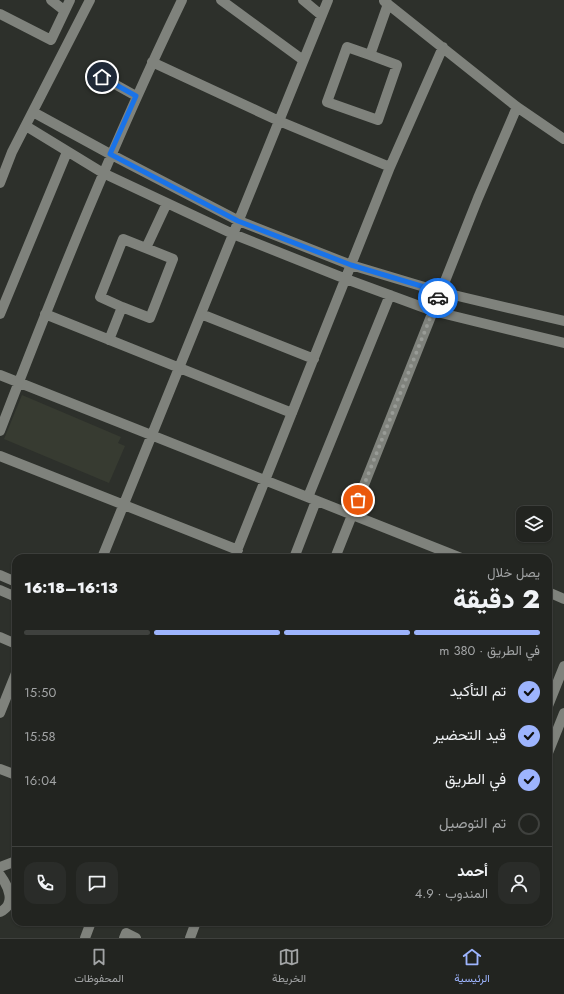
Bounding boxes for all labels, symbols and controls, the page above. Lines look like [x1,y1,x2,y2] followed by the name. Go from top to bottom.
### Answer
[85,60,119,94] pin
[91,66,113,88] icon: home
[418,278,458,318] courier
[427,287,449,309] icon: car
[341,483,375,517] pin
[347,489,369,511] icon: bag
[516,506,552,542] map controls
[516,506,552,542] button: layers
[487,563,540,582] text: يصل خلال
[24,577,118,599] text: 16:13–16:18
[453,580,540,618] text: 2 دقيقة
[439,641,540,660] text: في الطريق · 380 m
[450,680,506,702] text: تم التأكيد
[518,681,540,703] icon: check
[24,683,56,702] text: 15:50
[433,724,506,746] text: قيد التحضير
[518,725,540,747] icon: check
[24,727,56,746] text: 15:58
[445,768,506,790] text: في الطريق
[518,769,540,791] icon: check
[24,771,57,790] text: 16:04
[439,812,506,834] text: تم التوصيل
[457,860,488,882] text: أحمد
[24,862,66,904] button: phone
[76,862,118,904] button: chat
[498,862,540,904] button: person
[415,884,488,903] text: المندوب · 4.9
[74,946,124,988] tab: المحفوظات
[272,946,306,988] tab: الخريطة
[454,946,490,988] tab: الرئيسية

